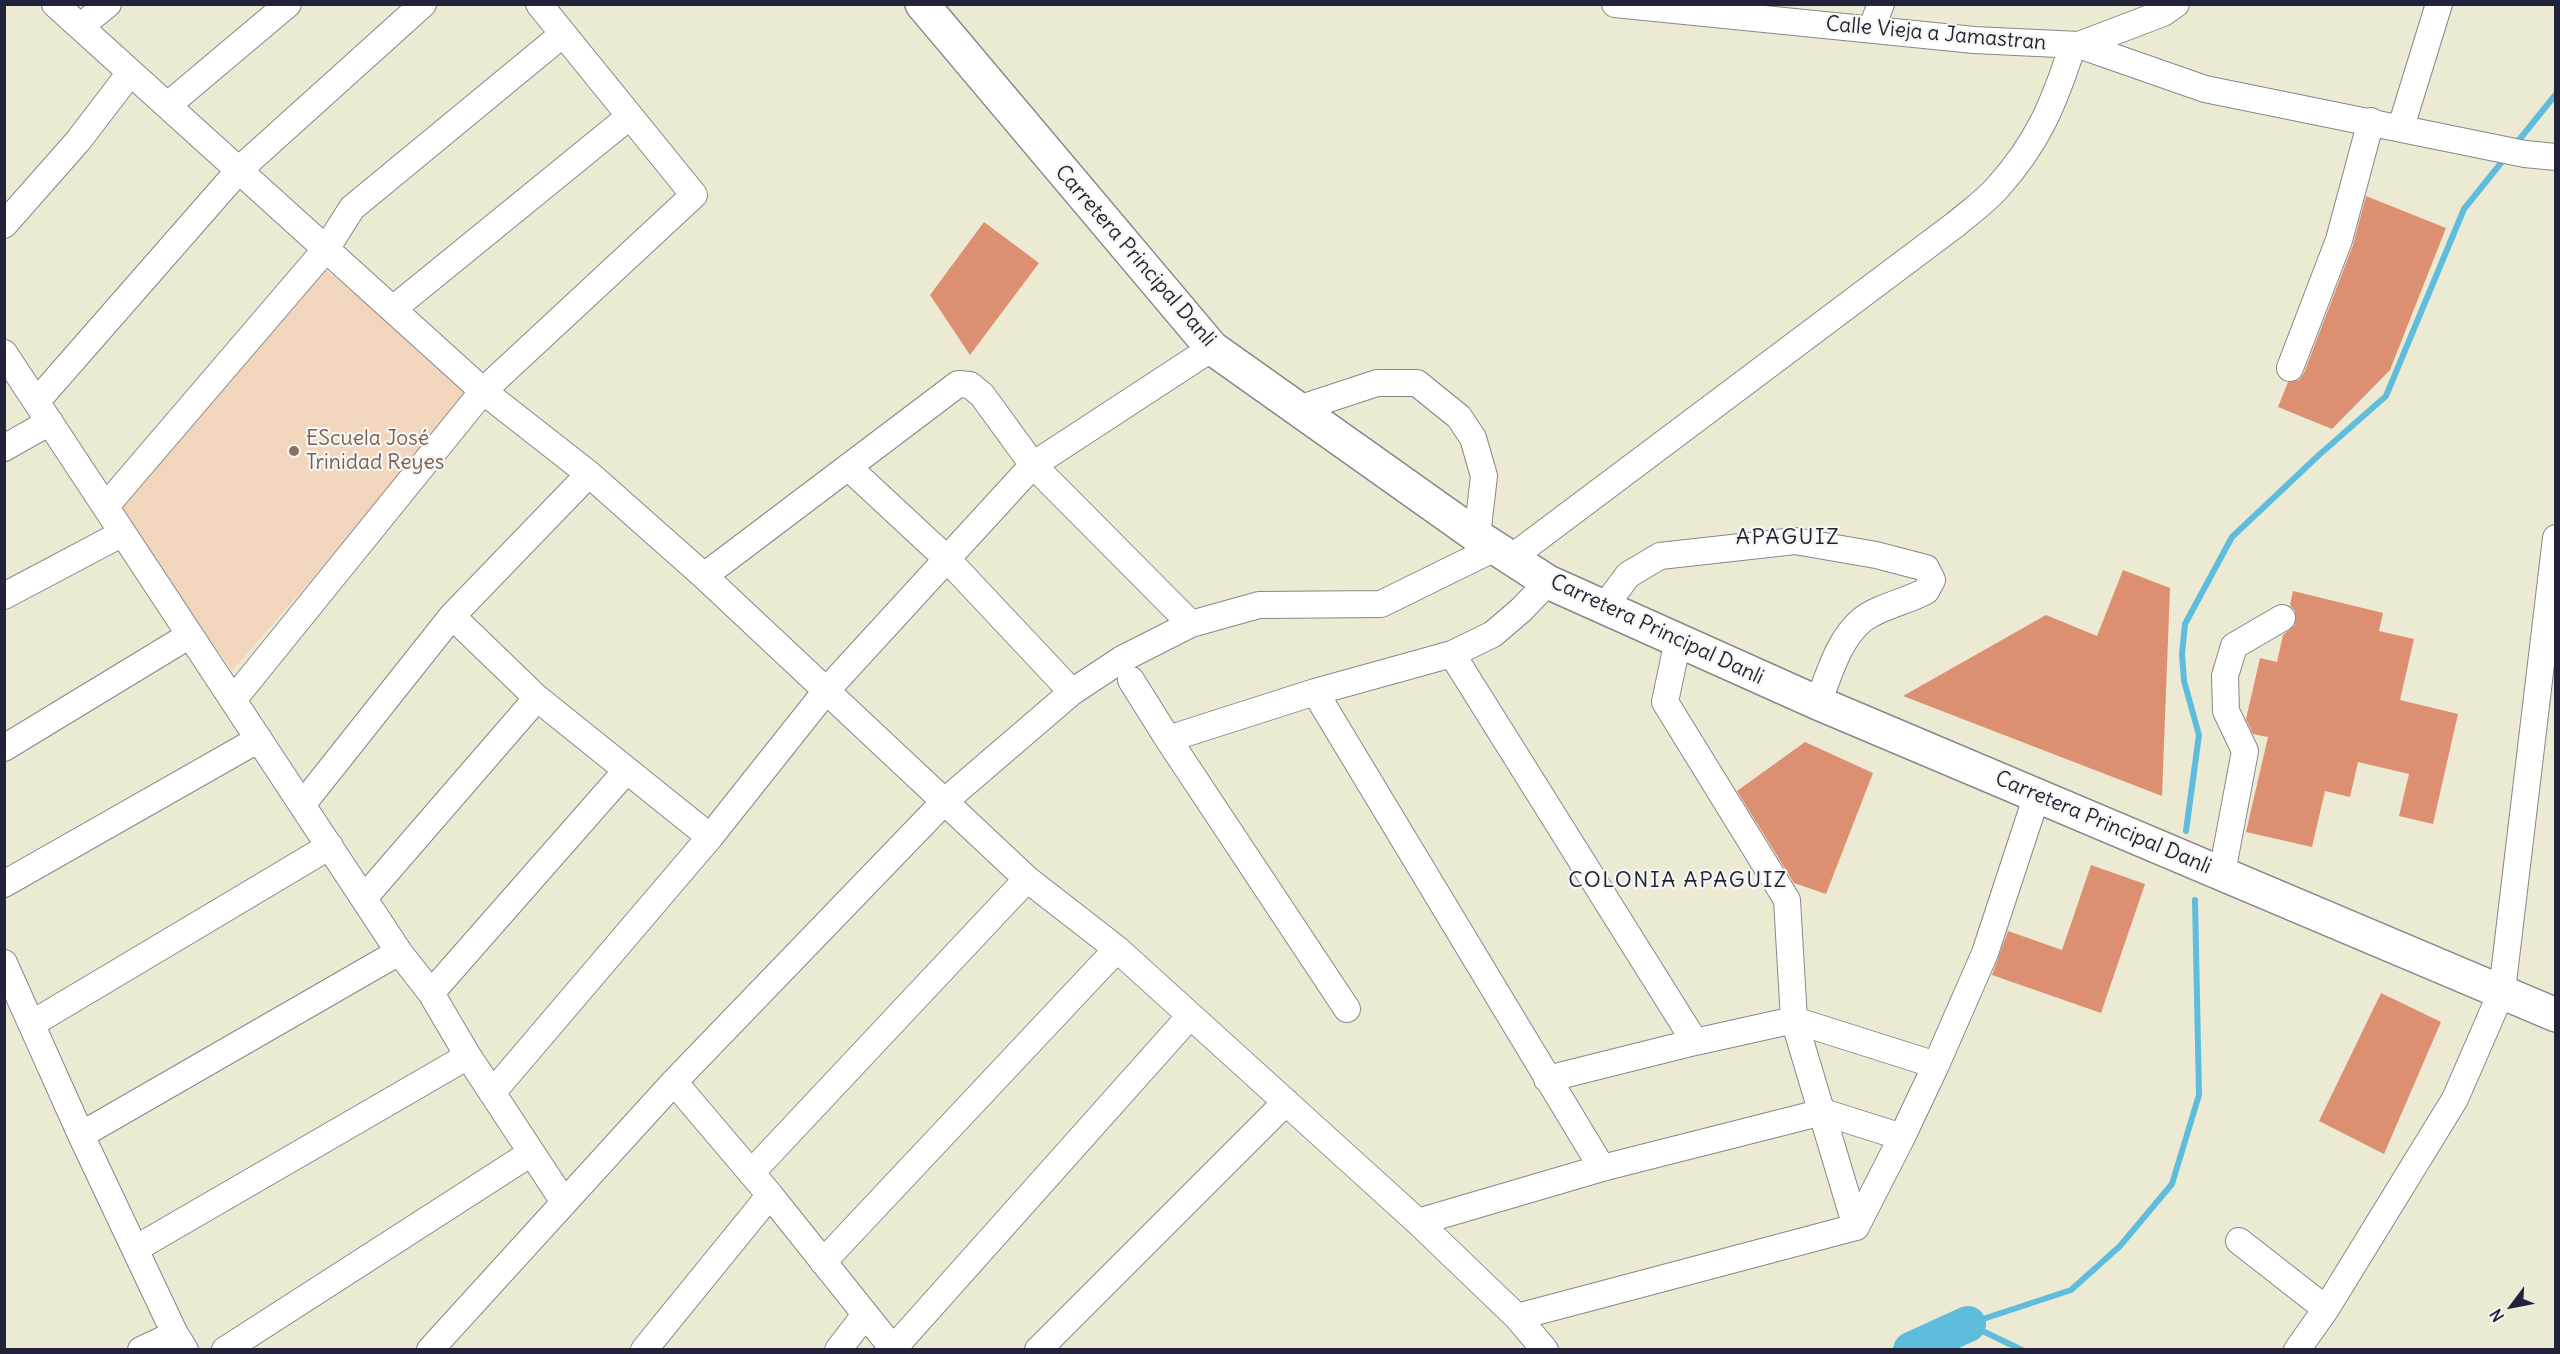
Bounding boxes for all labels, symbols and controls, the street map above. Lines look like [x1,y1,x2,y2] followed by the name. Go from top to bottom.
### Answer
[1825,12,2047,56] street label: Calle Vieja a Jamastran
[1049,160,1221,352] street label: Carretera Principal Danli
[306,426,444,476] place label: EScuela José Trinidad Reyes
[287,444,301,458] marker: EScuela José Trinidad Reyes
[1736,525,1840,551] district label: APAGUIZ
[1546,569,1768,691] street label: Carretera Principal Danli
[1991,766,2215,880] street label: Carretera Principal Danli
[1568,868,1788,894] district label: COLONIA APAGUIZ
[2482,1276,2542,1336] north arrow
[2485,1306,2508,1326] text: N

